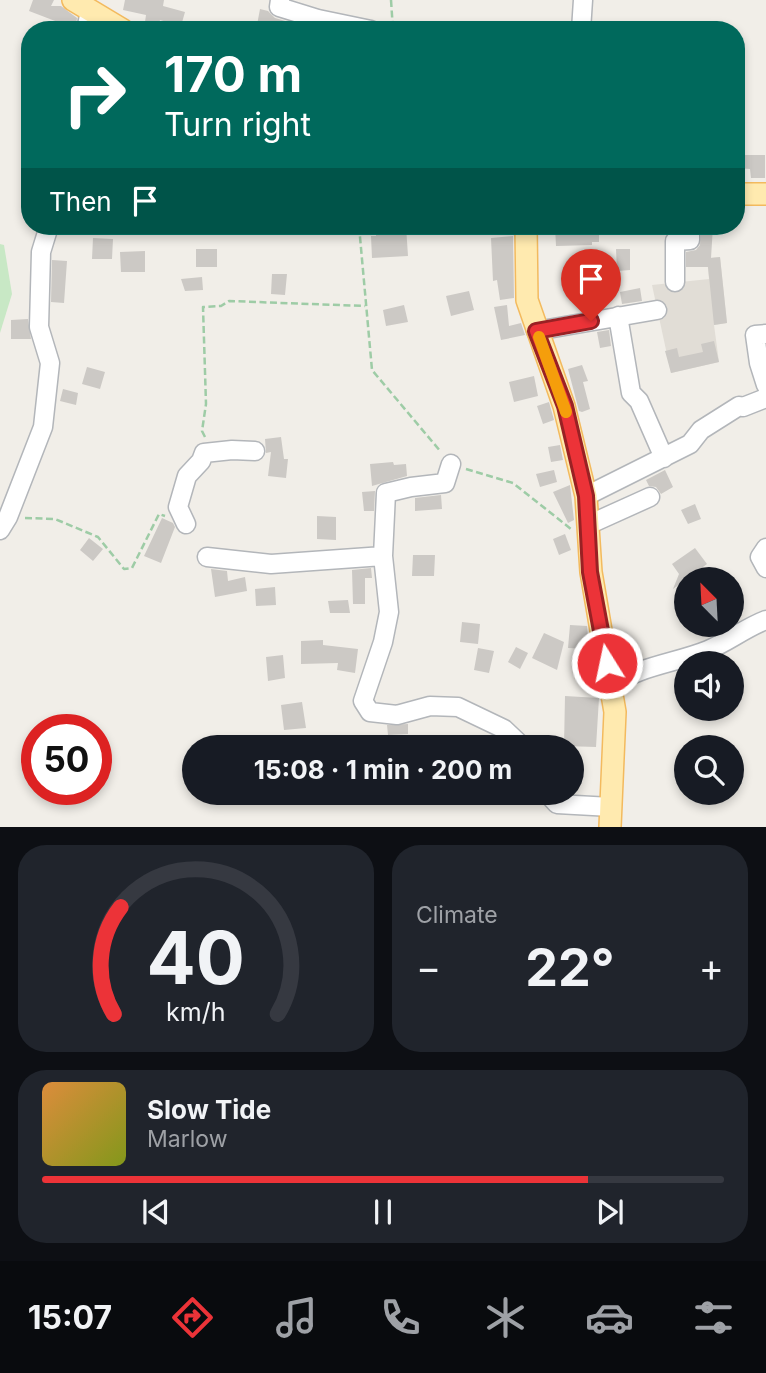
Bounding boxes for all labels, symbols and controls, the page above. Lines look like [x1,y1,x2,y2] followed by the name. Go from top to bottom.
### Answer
[164,45,302,104] text: 170 m
[49,49,140,140] icon: right
[164,105,311,144] text: Turn right
[126,182,164,220] icon: arrive
[49,186,112,217] text: Then
[561,249,621,321] pin
[572,260,610,298] icon: arrive
[674,567,744,637] north arrow
[674,567,744,805] map controls
[570,626,644,700] position arrow
[674,651,744,721] button: sound
[21,714,112,805] speed limit sign: 50
[674,735,744,805] button: search
[254,754,512,785] text: 15:08 · 1 min · 200 m
[416,901,498,929] text: Climate
[147,914,245,1003] text: 40
[525,936,615,999] text: 22°
[416,944,441,990] text: −
[699,944,724,990] text: +
[166,997,226,1027] text: km/h
[147,1094,271,1125] text: Slow Tide
[147,1125,227,1153] text: Marlow
[137,1193,175,1231] icon: previous
[364,1193,402,1231] icon: pause
[591,1193,629,1231] icon: next
[168,1293,217,1342] icon: directions
[272,1293,321,1342] icon: music
[376,1293,425,1342] icon: phone
[481,1293,530,1342] icon: climate
[585,1293,634,1342] icon: car
[689,1293,738,1342] icon: filters
[28,1298,112,1337] text: 15:07

